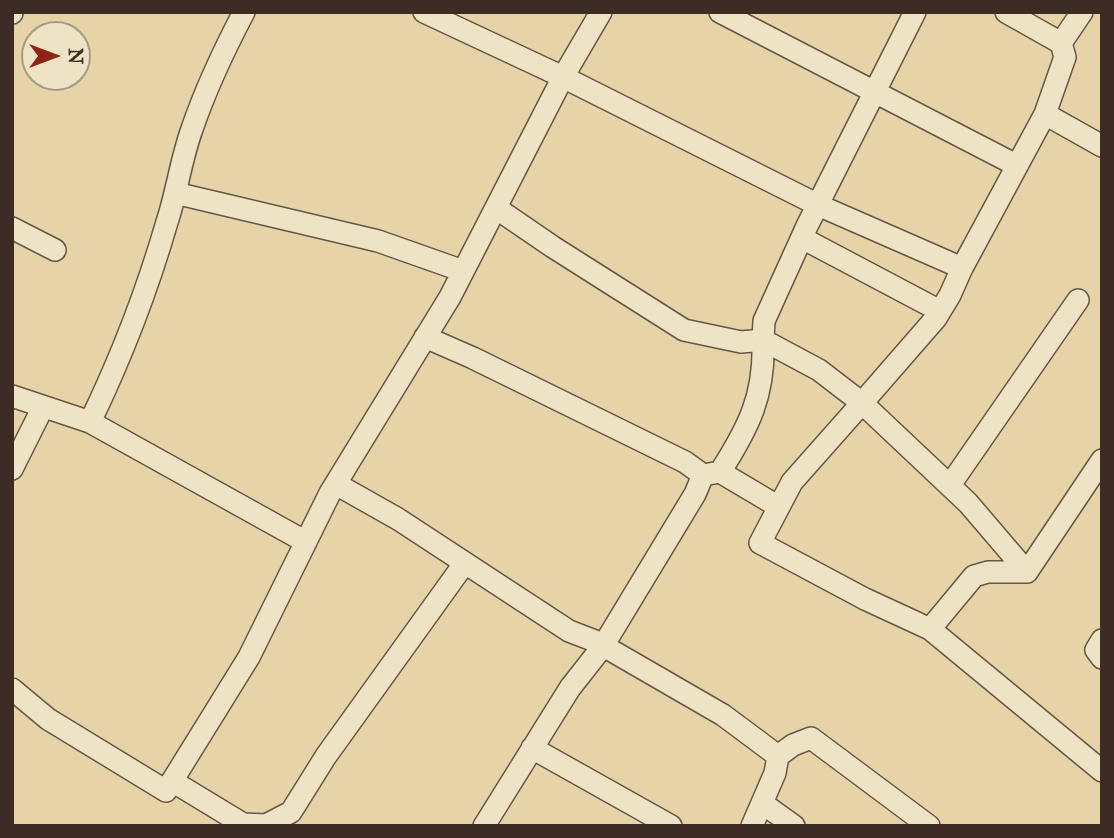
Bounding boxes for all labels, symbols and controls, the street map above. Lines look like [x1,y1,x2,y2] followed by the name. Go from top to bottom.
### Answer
[21,21,91,91] north arrow
[64,48,87,64] text: N

